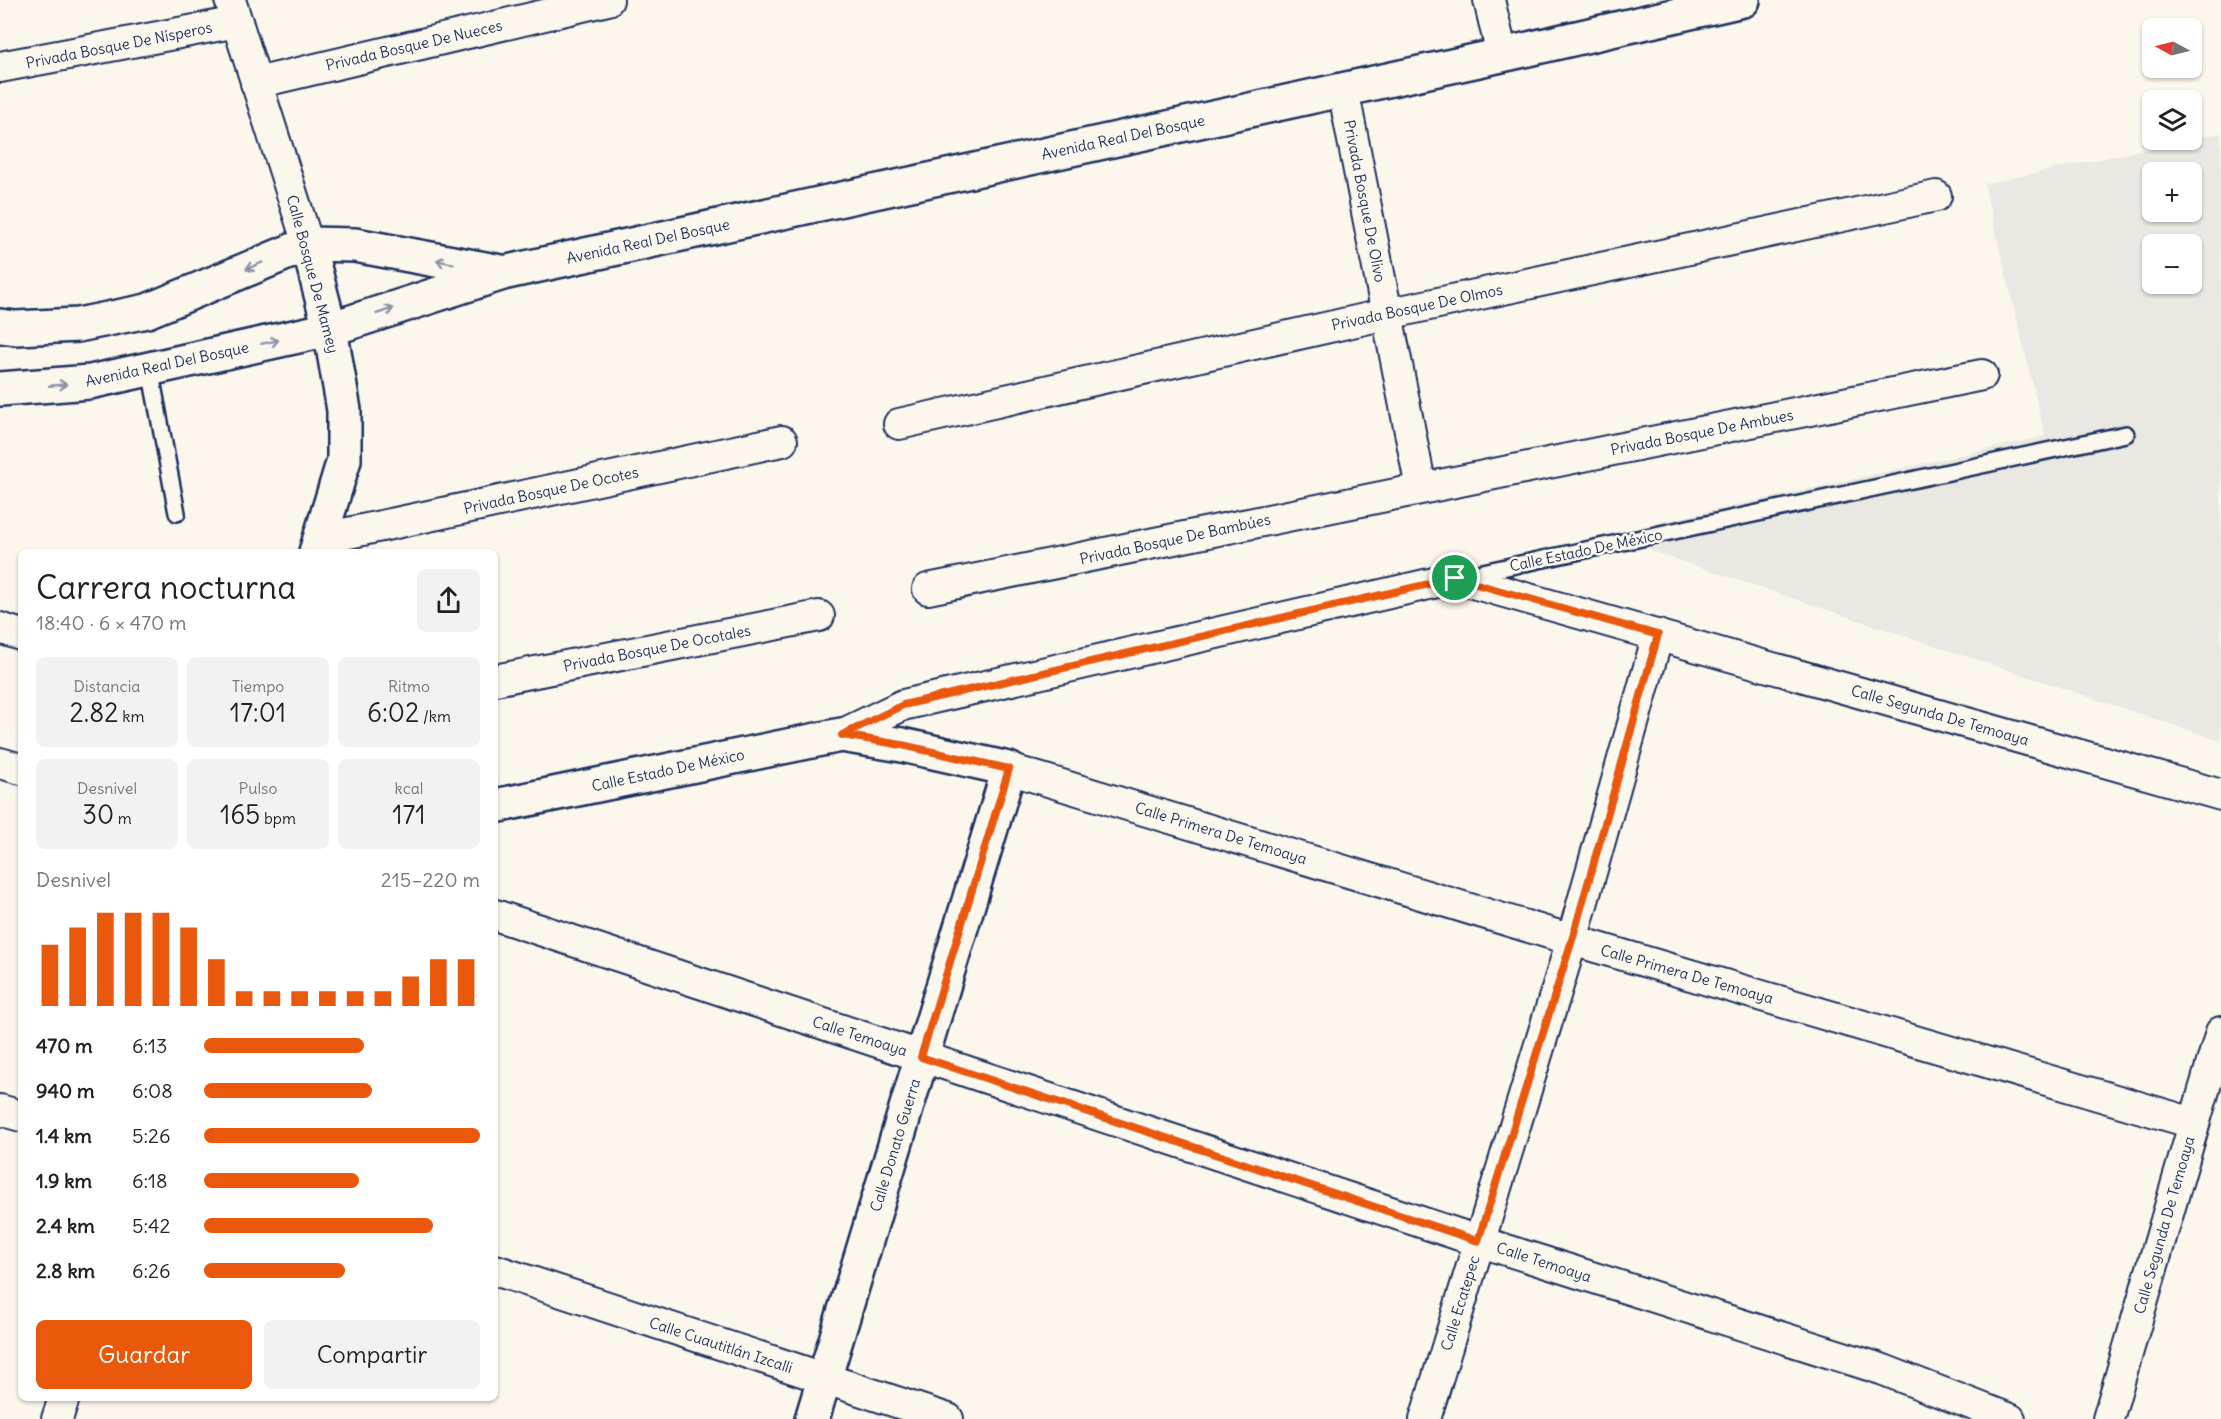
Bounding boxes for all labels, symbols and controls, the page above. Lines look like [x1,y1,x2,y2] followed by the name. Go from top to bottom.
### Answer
[324,15,504,75] street label: Privada Bosque De Nueces
[24,18,214,72] street label: Privada Bosque De Nísperos
[2142,18,2202,78] north arrow
[2142,18,2202,294] map controls
[2142,90,2202,150] button: layers
[1040,110,1206,164] street label: Avenida Real Del Bosque
[1340,118,1390,284] street label: Privada Bosque De Olivo
[2142,162,2202,222] button: +
[283,193,343,355] street label: Calle Bosque De Mamey
[565,214,731,268] street label: Avenida Real Del Bosque
[2142,234,2202,294] button: −
[436,256,456,267] one-way arrow
[245,261,264,272] one-way arrow
[1330,280,1505,334] street label: Privada Bosque De Olmos
[375,305,394,316] one-way arrow
[260,336,279,348] one-way arrow
[84,337,250,391] street label: Avenida Real Del Bosque
[48,379,68,390] one-way arrow
[1609,405,1795,459] street label: Privada Bosque De Ambues
[462,462,640,518] street label: Privada Bosque De Ocotes
[1078,509,1272,569] street label: Privada Bosque De Bambúes
[1508,525,1664,575] street label: Calle Estado De México
[1429,552,1480,603] pin
[1438,561,1471,594] icon: arrive
[36,566,296,608] text: Carrera nocturna
[417,569,480,632] button: share
[36,610,186,635] text: 18:40 · 6 × 470 m
[562,620,752,676] street label: Privada Bosque De Ocotales
[74,676,140,696] text: Distancia
[232,676,284,696] text: Tiempo
[388,676,430,696] text: Ritmo
[1849,680,2032,750] street label: Calle Segunda De Temoaya
[70,696,118,729] text: 2.82
[230,696,286,729] text: 17:01
[367,696,419,729] text: 6:02
[118,706,144,726] text: km
[419,706,451,726] text: /km
[590,745,746,795] street label: Calle Estado De México
[77,778,137,798] text: Desnivel
[239,778,277,798] text: Pulso
[395,778,423,798] text: kcal
[82,798,114,831] text: 30
[220,798,260,831] text: 165
[392,798,426,831] text: 171
[1133,798,1310,868] street label: Calle Primera De Temoaya
[114,808,132,828] text: m
[260,808,296,828] text: bpm
[36,867,111,892] text: Desnivel
[381,867,480,892] text: 215–220 m
[1598,940,1776,1008] street label: Calle Primera De Temoaya
[810,1012,910,1060] street label: Calle Temoaya
[36,1033,93,1058] text: 470 m
[132,1033,167,1058] text: 6:13
[866,1076,924,1214] street label: Calle Donato Guerra
[36,1078,95,1103] text: 940 m
[132,1078,173,1103] text: 6:08
[36,1123,92,1148] text: 1.4 km
[132,1123,171,1148] text: 5:26
[2129,1133,2199,1316] street label: Calle Segunda De Temoaya
[36,1168,92,1193] text: 1.9 km
[132,1168,168,1193] text: 6:18
[36,1213,95,1238] text: 2.4 km
[132,1213,171,1238] text: 5:42
[1494,1238,1594,1286] street label: Calle Temoaya
[1437,1253,1484,1353] street label: Calle Ecatepec
[36,1258,95,1283] text: 2.8 km
[132,1258,171,1283] text: 6:26
[647,1313,795,1377] street label: Calle Cuautitlán Izcalli
[36,1320,252,1389] button: Guardar
[264,1320,480,1389] button: Compartir

